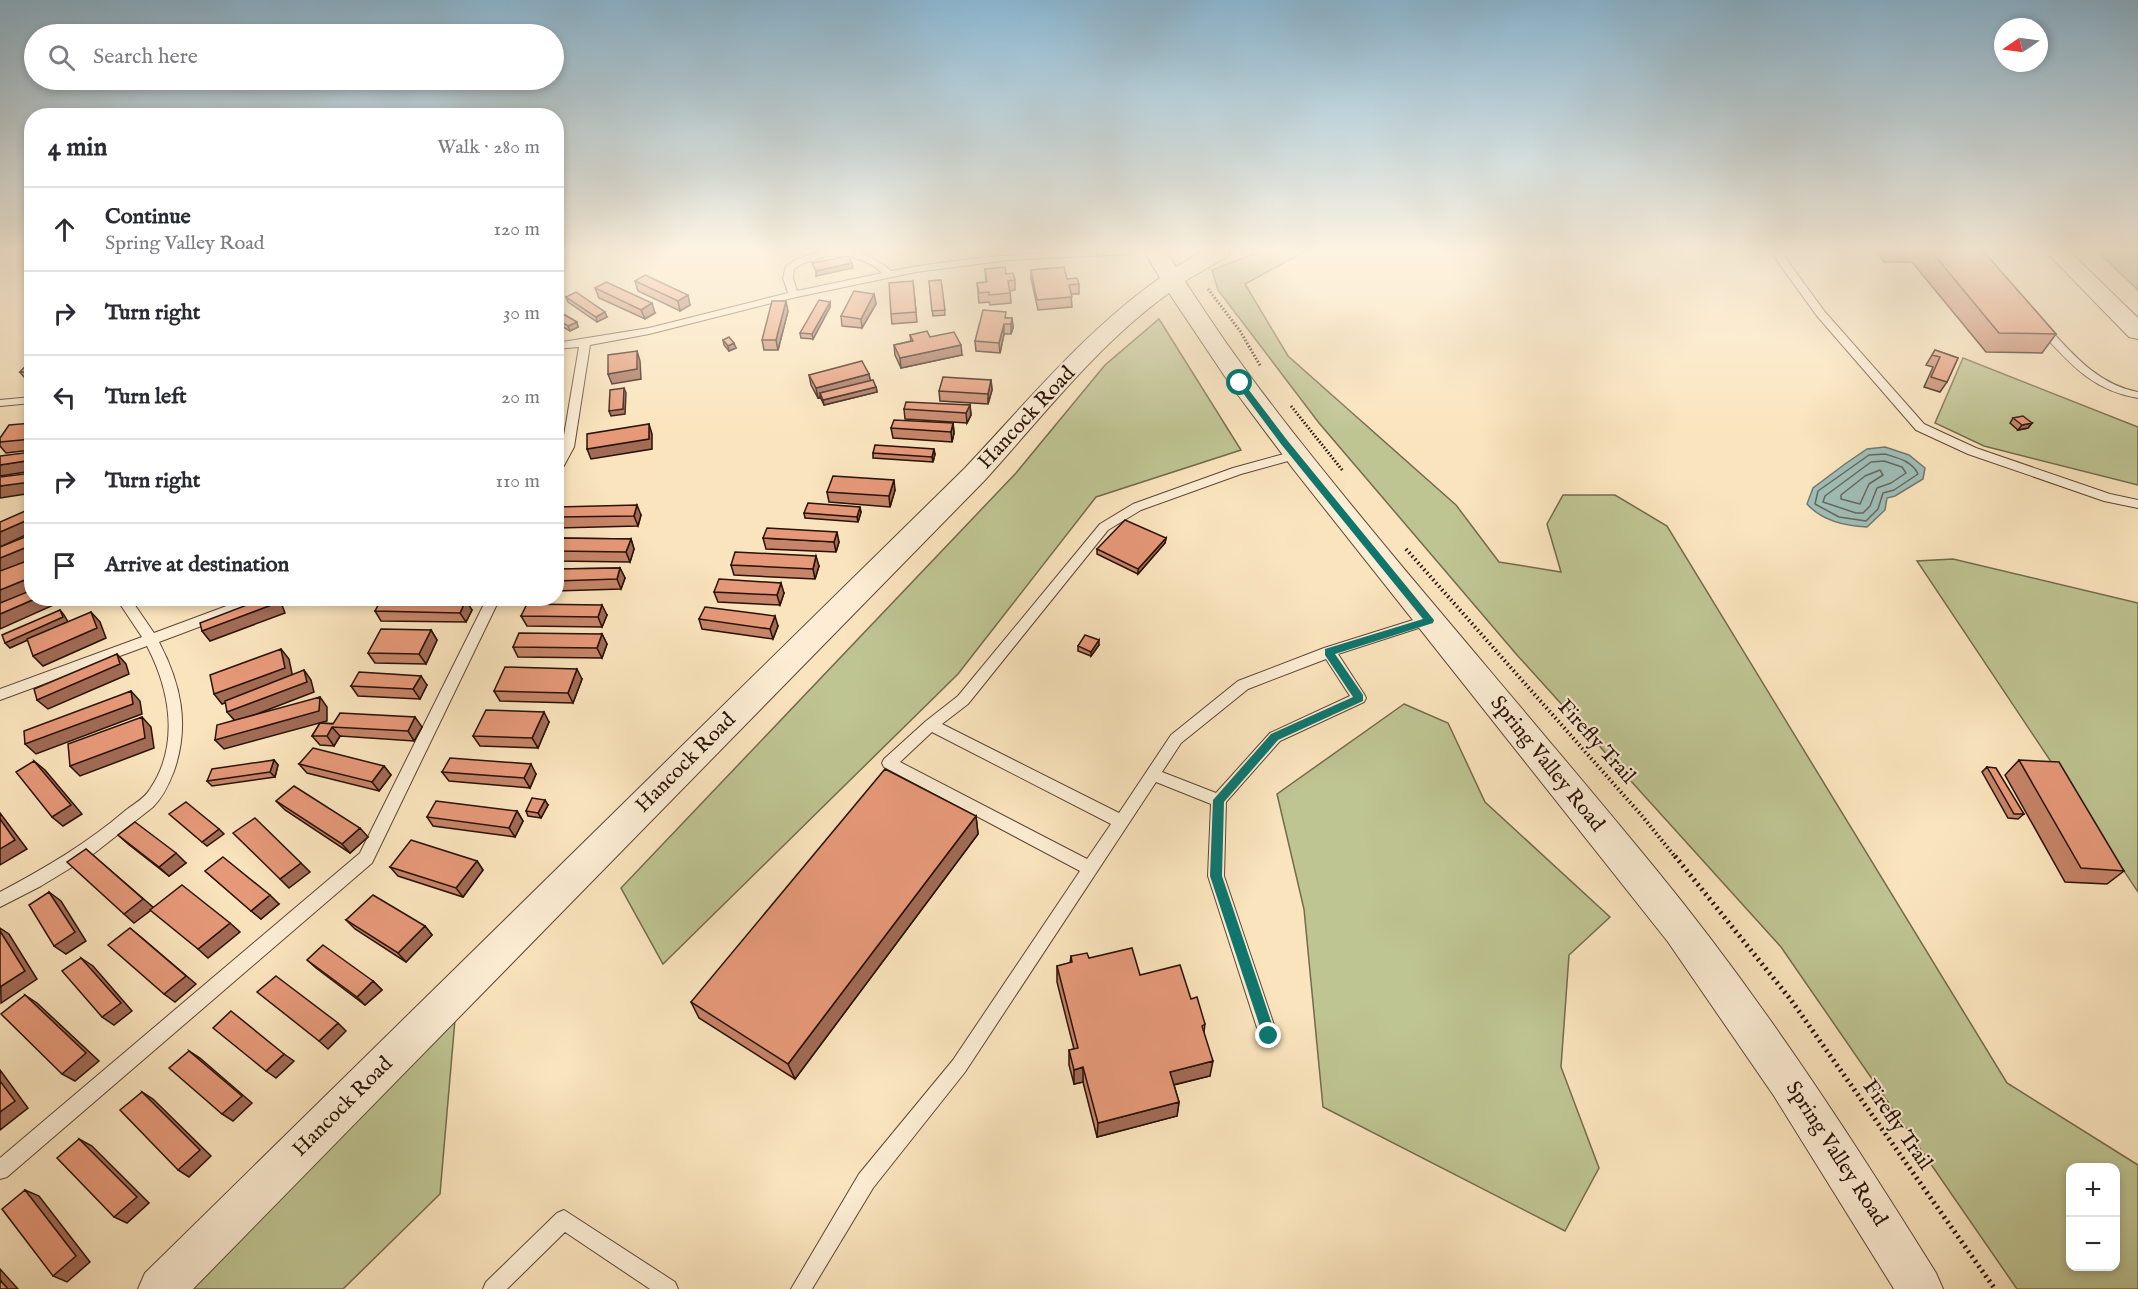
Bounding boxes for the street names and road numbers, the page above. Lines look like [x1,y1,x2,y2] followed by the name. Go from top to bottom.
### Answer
[972,360,1082,475] street label: Hancock Road
[1484,690,1611,838] street label: Spring Valley Road
[1551,694,1641,790] street label: Firefly Trail
[630,707,742,819] street label: Hancock Road
[287,1051,399,1163] street label: Hancock Road
[1856,1075,1938,1176] street label: Firefly Trail
[1779,1076,1893,1232] street label: Spring Valley Road

